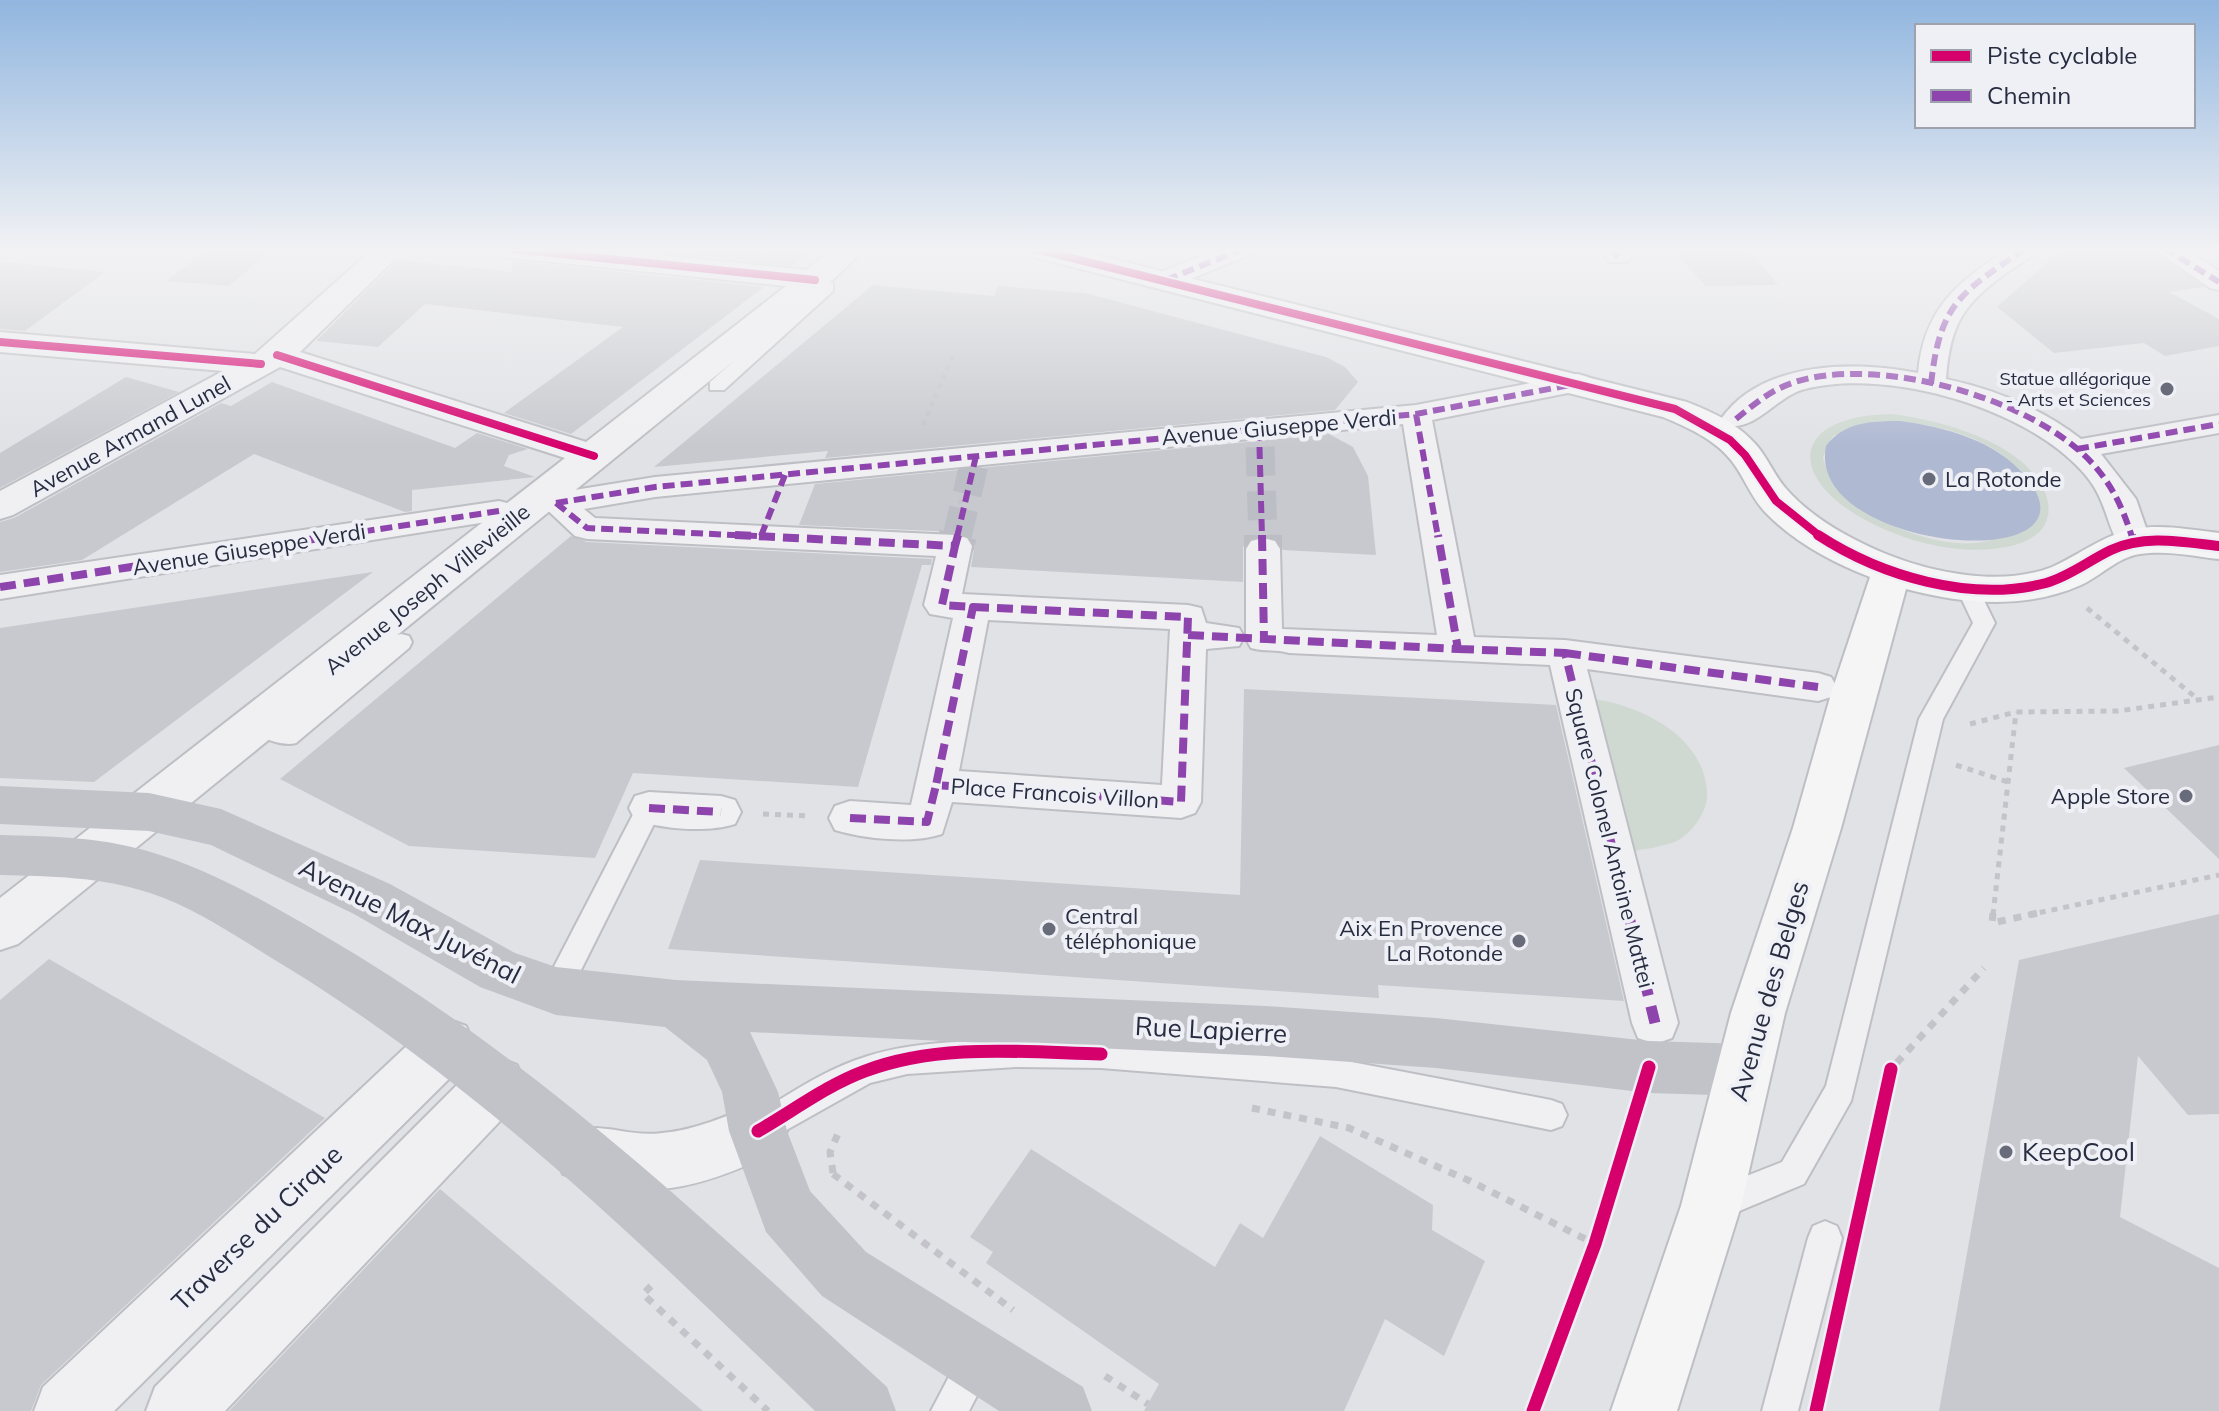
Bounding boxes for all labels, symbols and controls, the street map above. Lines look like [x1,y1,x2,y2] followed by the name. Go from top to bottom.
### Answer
[1915,24,2195,128] legend
[1987,40,2137,70] text: Piste cyclable
[1987,80,2071,110] text: Chemin
[1999,367,2151,411] place label: Statue allégorique - Arts et Sciences
[25,369,235,503] street label: Avenue Armand Lunel
[2158,380,2176,398] marker: Statue allégorique - Arts et Sciences
[1160,403,1398,451] street label: Avenue Giuseppe Verdi
[1945,465,2062,493] place label: La Rotonde
[1920,470,1938,488] marker: La Rotonde
[319,497,535,681] street label: Avenue Joseph Villevieille
[130,517,368,581] street label: Avenue Giuseppe Verdi
[1559,685,1661,991] street label: Square Colonel Antoine Mattei
[950,772,1160,814] street label: Place Francois Villon
[2051,782,2170,810] place label: Apple Store
[2177,787,2195,805] marker: Apple Store
[294,850,527,991] street label: Avenue Max Juvénal
[1721,877,1816,1105] street label: Avenue des Belges
[1065,902,1196,955] place label: Central téléphonique
[1339,914,1503,967] place label: Aix En Provence La Rotonde
[1040,920,1058,938] marker: Central téléphonique
[1510,932,1528,950] marker: Aix En Provence La Rotonde
[1134,1009,1288,1050] street label: Rue Lapierre
[2022,1135,2135,1168] place label: KeepCool
[164,1138,349,1318] street label: Traverse du Cirque
[1997,1143,2015,1161] marker: KeepCool

